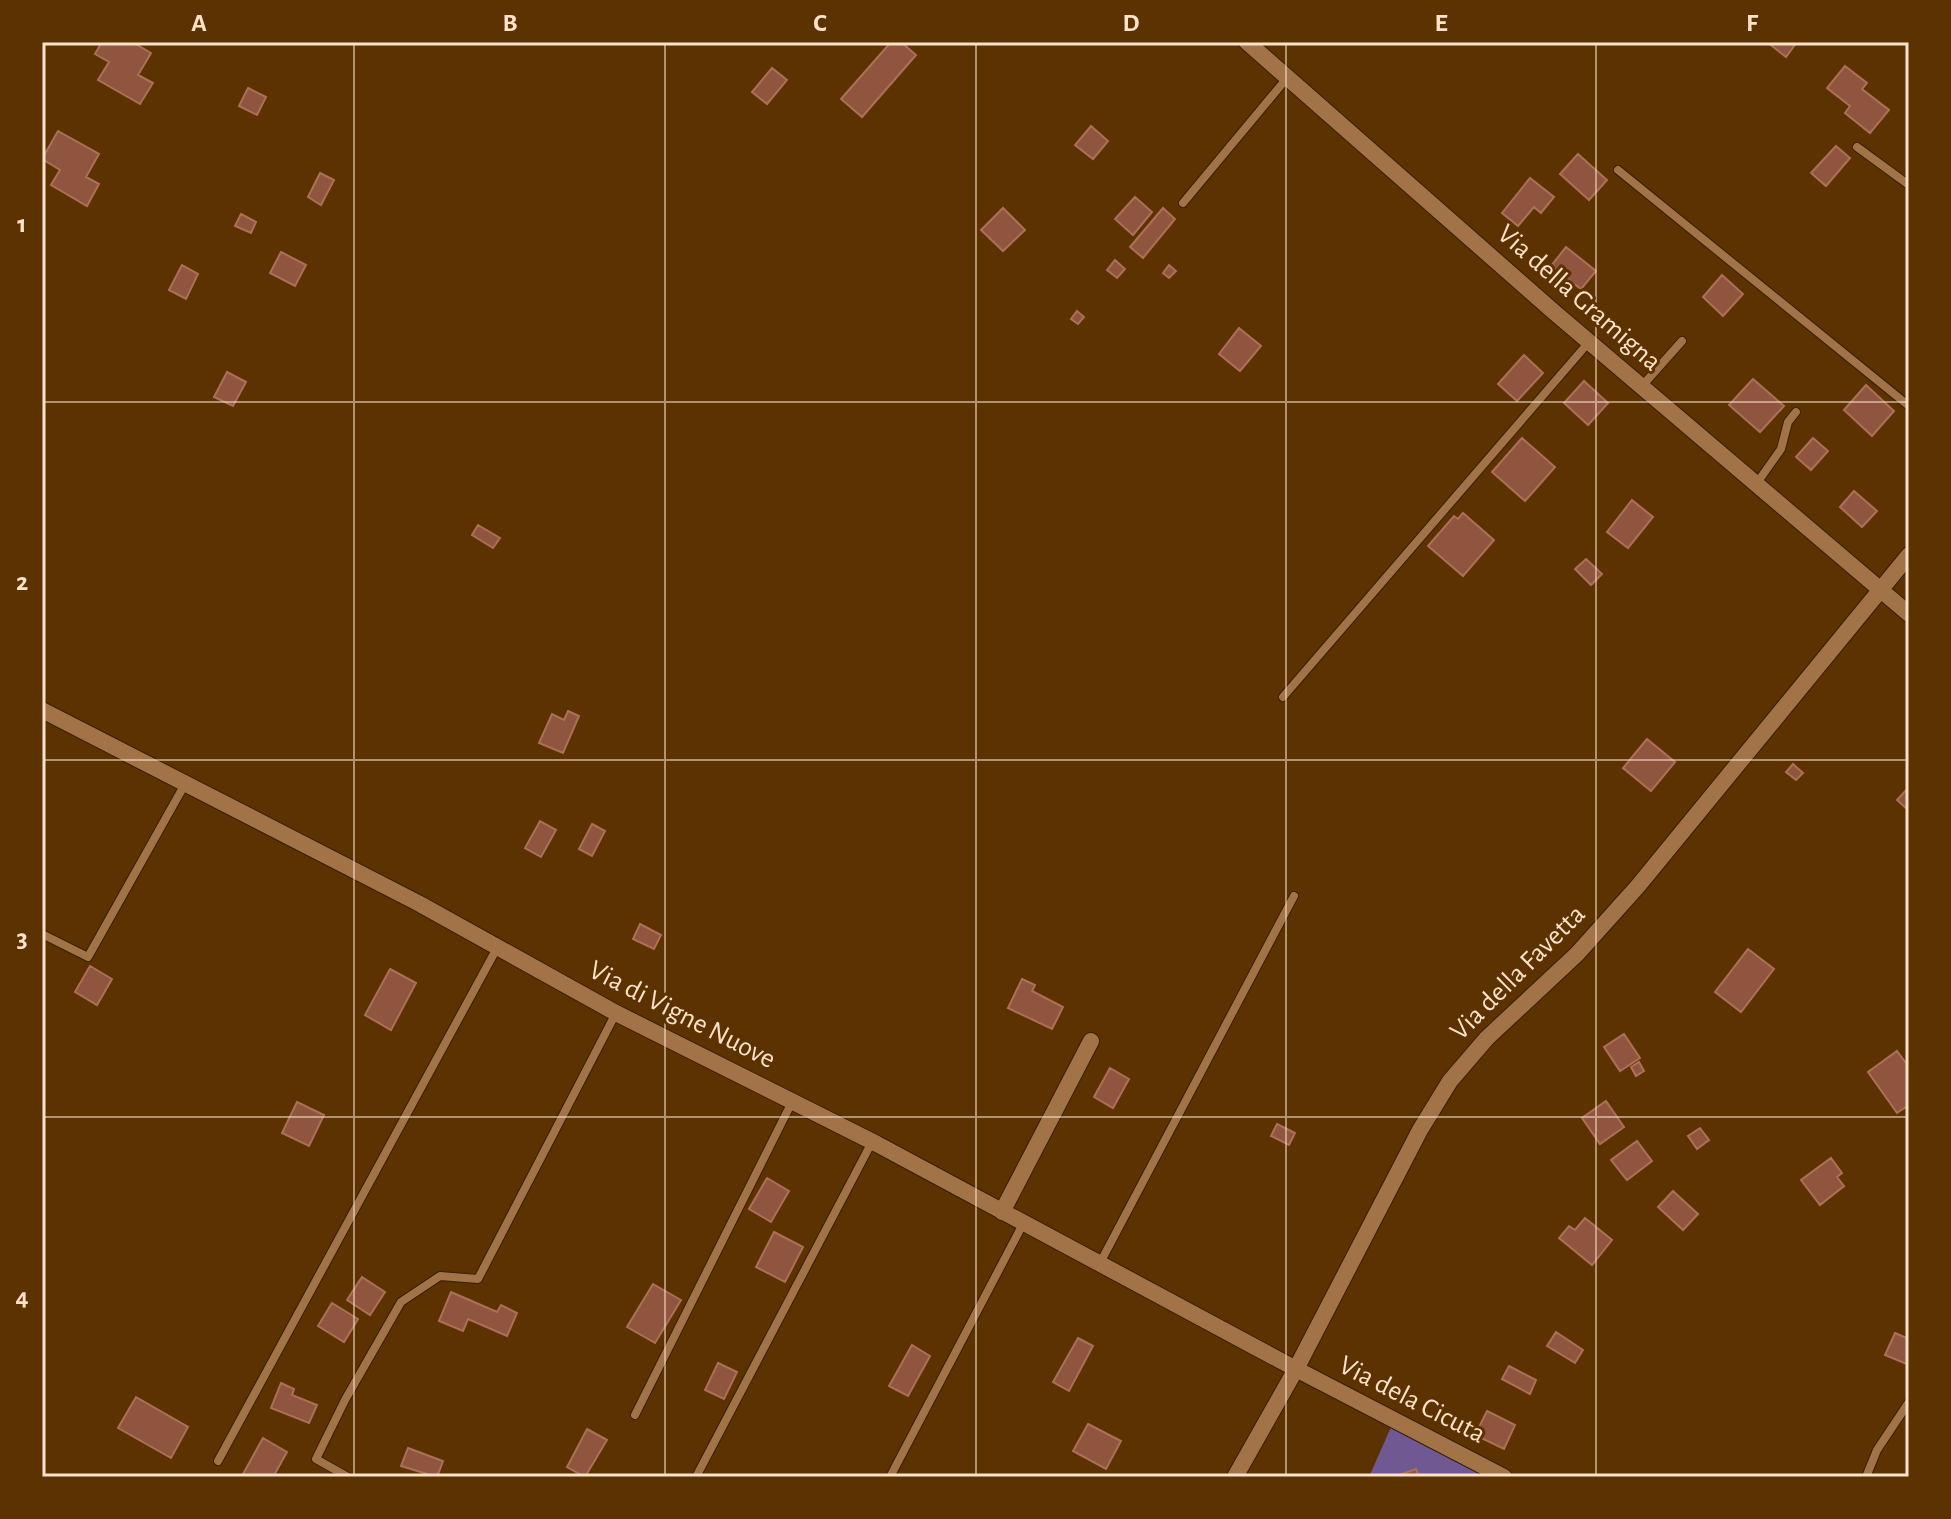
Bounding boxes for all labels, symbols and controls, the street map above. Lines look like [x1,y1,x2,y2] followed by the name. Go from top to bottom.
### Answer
[191,10,207,36] text: A
[502,10,518,36] text: B
[813,10,827,36] text: C
[1122,10,1140,36] text: D
[1434,10,1448,36] text: E
[1746,10,1759,36] text: F
[17,211,27,237] text: 1
[1492,220,1666,376] street label: Via della Gramigna
[16,569,28,595] text: 2
[1445,900,1591,1046] street label: Via della Favetta
[16,926,28,952] text: 3
[584,956,780,1074] street label: Via di Vigne Nuove
[15,1284,29,1310] text: 4
[1334,1351,1490,1449] street label: Via dela Cicuta

